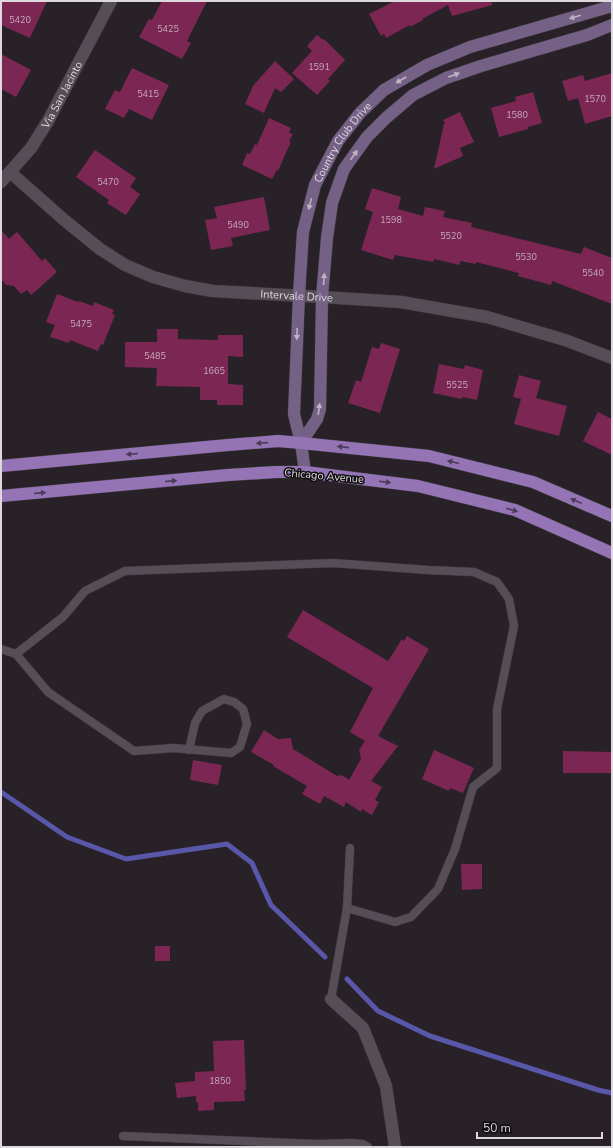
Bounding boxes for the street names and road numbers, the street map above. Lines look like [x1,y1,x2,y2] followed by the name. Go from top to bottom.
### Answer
[37,59,86,132] street label: Via San Jacinto
[310,98,375,185] street label: Country Club Drive
[260,286,333,305] street label: Intervale Drive
[284,465,365,487] street label: Chicago Avenue

